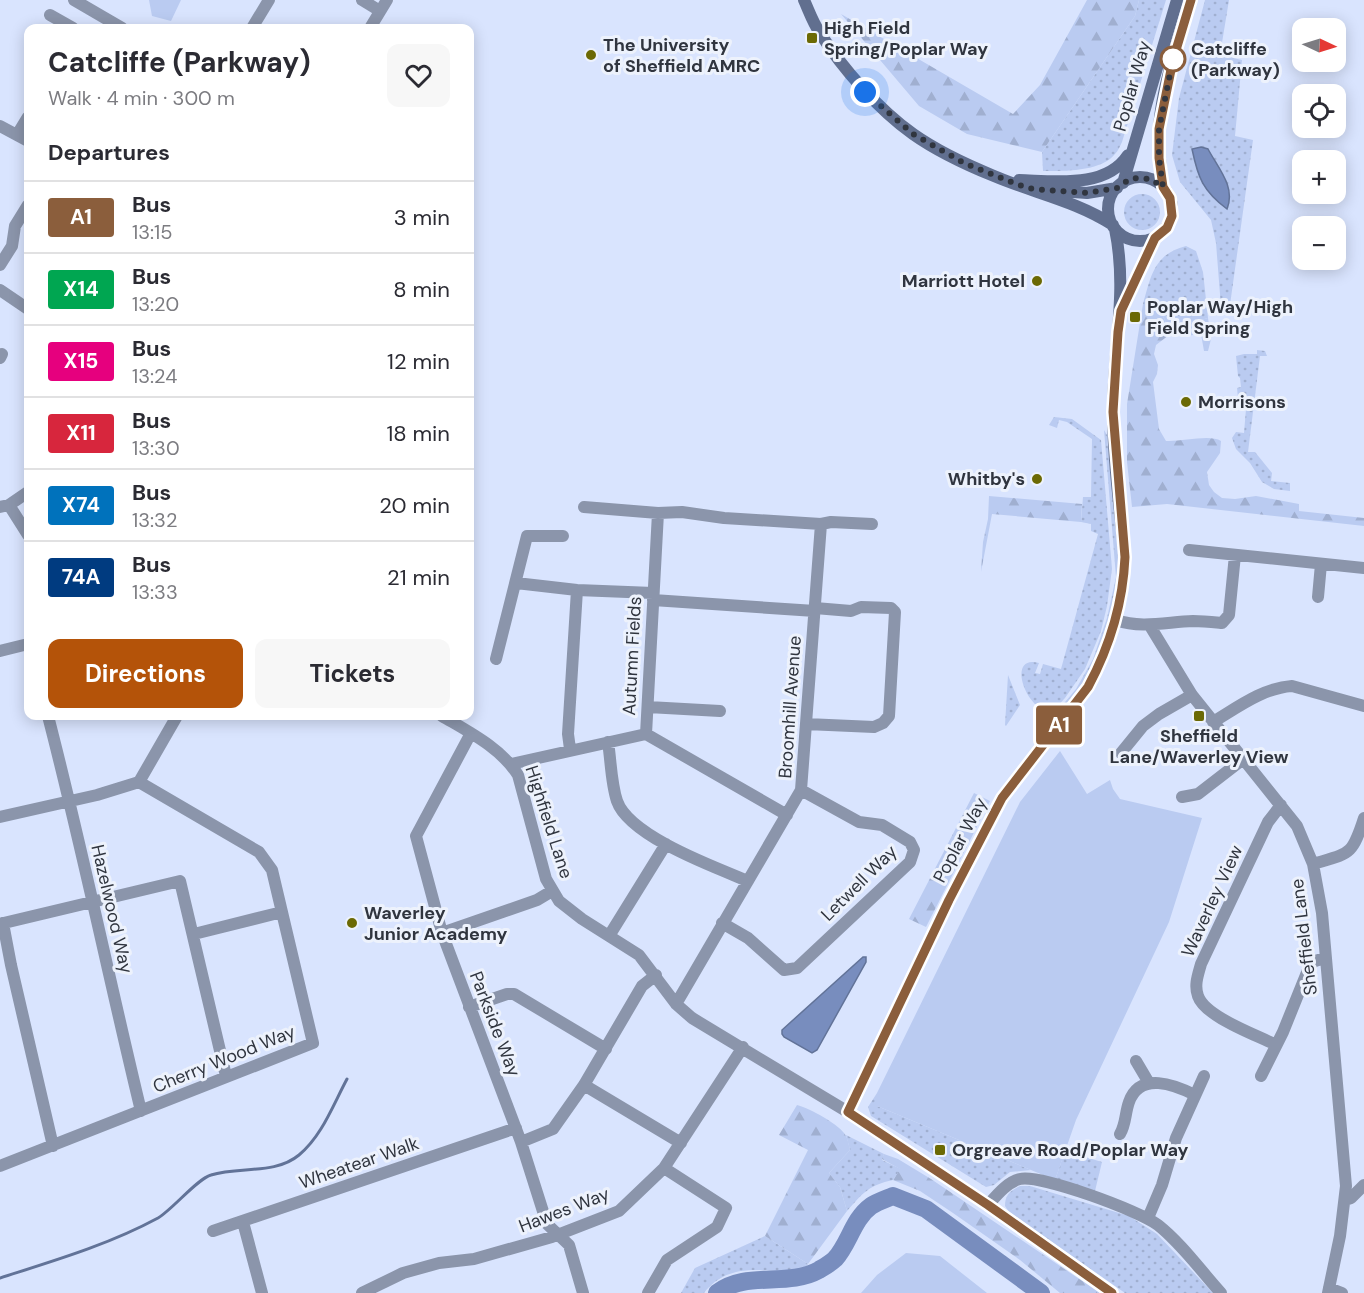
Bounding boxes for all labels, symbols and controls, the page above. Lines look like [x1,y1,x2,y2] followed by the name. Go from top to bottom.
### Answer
[824,16,988,61] place label: High Field Spring/Poplar Way
[1292,18,1346,72] north arrow
[1292,18,1346,270] map controls
[805,31,819,45] marker: High Field Spring/Poplar Way
[603,33,760,78] place label: The University of Sheffield AMRC
[1191,37,1280,82] place label: Catcliffe (Parkway)
[1108,38,1156,134] street label: Poplar Way
[48,44,311,81] text: Catcliffe (Parkway)
[387,44,450,107] button: heart
[1160,46,1186,72] marker: Catcliffe (Parkway)
[584,48,598,62] marker: The University of Sheffield AMRC
[850,77,880,107] your location
[1292,84,1346,138] button: locate
[48,85,235,111] text: Walk · 4 min · 300 m
[48,138,170,167] text: Departures
[1292,150,1346,204] button: +
[132,190,171,219] text: Bus
[70,203,92,231] text: A1
[394,203,450,232] text: 3 min
[1292,216,1346,270] button: −
[132,219,173,245] text: 13:15
[132,262,171,291] text: Bus
[902,269,1025,293] place label: Marriott Hotel
[1030,274,1044,288] marker: Marriott Hotel
[63,275,99,303] text: X14
[393,275,450,304] text: 8 min
[132,291,179,317] text: 13:20
[1147,295,1293,340] place label: Poplar Way/High Field Spring
[1128,310,1142,324] marker: Poplar Way/High Field Spring
[132,334,171,363] text: Bus
[64,347,98,375] text: X15
[387,347,450,376] text: 12 min
[132,363,177,389] text: 13:24
[1198,390,1286,414] place label: Morrisons
[1179,395,1193,409] marker: Morrisons
[132,406,171,435] text: Bus
[66,419,96,447] text: X11
[386,419,450,448] text: 18 min
[132,435,180,461] text: 13:30
[948,467,1025,491] place label: Whitby's
[1030,472,1044,486] marker: Whitby's
[132,478,171,507] text: Bus
[62,491,100,519] text: X74
[379,491,450,520] text: 20 min
[132,507,177,533] text: 13:32
[132,550,171,579] text: Bus
[62,563,100,591] text: 74A
[387,563,450,592] text: 21 min
[132,579,178,605] text: 13:33
[617,596,647,716] street label: Autumn Fields
[773,635,807,779] street label: Broomhill Avenue
[48,639,243,708] button: Directions
[255,639,450,708] button: Tickets
[1032,706,1086,744] line badge: A1
[1192,709,1206,723] marker: Sheffield Lane/Waverley View
[1048,711,1070,739] text: A1
[1109,724,1289,769] place label: Sheffield Lane/Waverley View
[519,763,579,881] street label: Highfield Lane
[928,793,992,887] street label: Poplar Way
[816,840,902,926] street label: Letwell Way
[1176,841,1248,961] street label: Waverley View
[86,842,138,976] street label: Hazelwood Way
[1285,877,1323,997] street label: Sheffield Lane
[364,901,508,946] place label: Waverley Junior Academy
[345,916,359,930] marker: Waverley Junior Academy
[464,968,526,1080] street label: Parkside Way
[149,1019,299,1099] street label: Cherry Wood Way
[296,1131,422,1195] street label: Wheatear Walk
[952,1138,1189,1162] place label: Orgreave Road/Poplar Way
[933,1143,947,1157] marker: Orgreave Road/Poplar Way
[515,1182,613,1238] street label: Hawes Way

